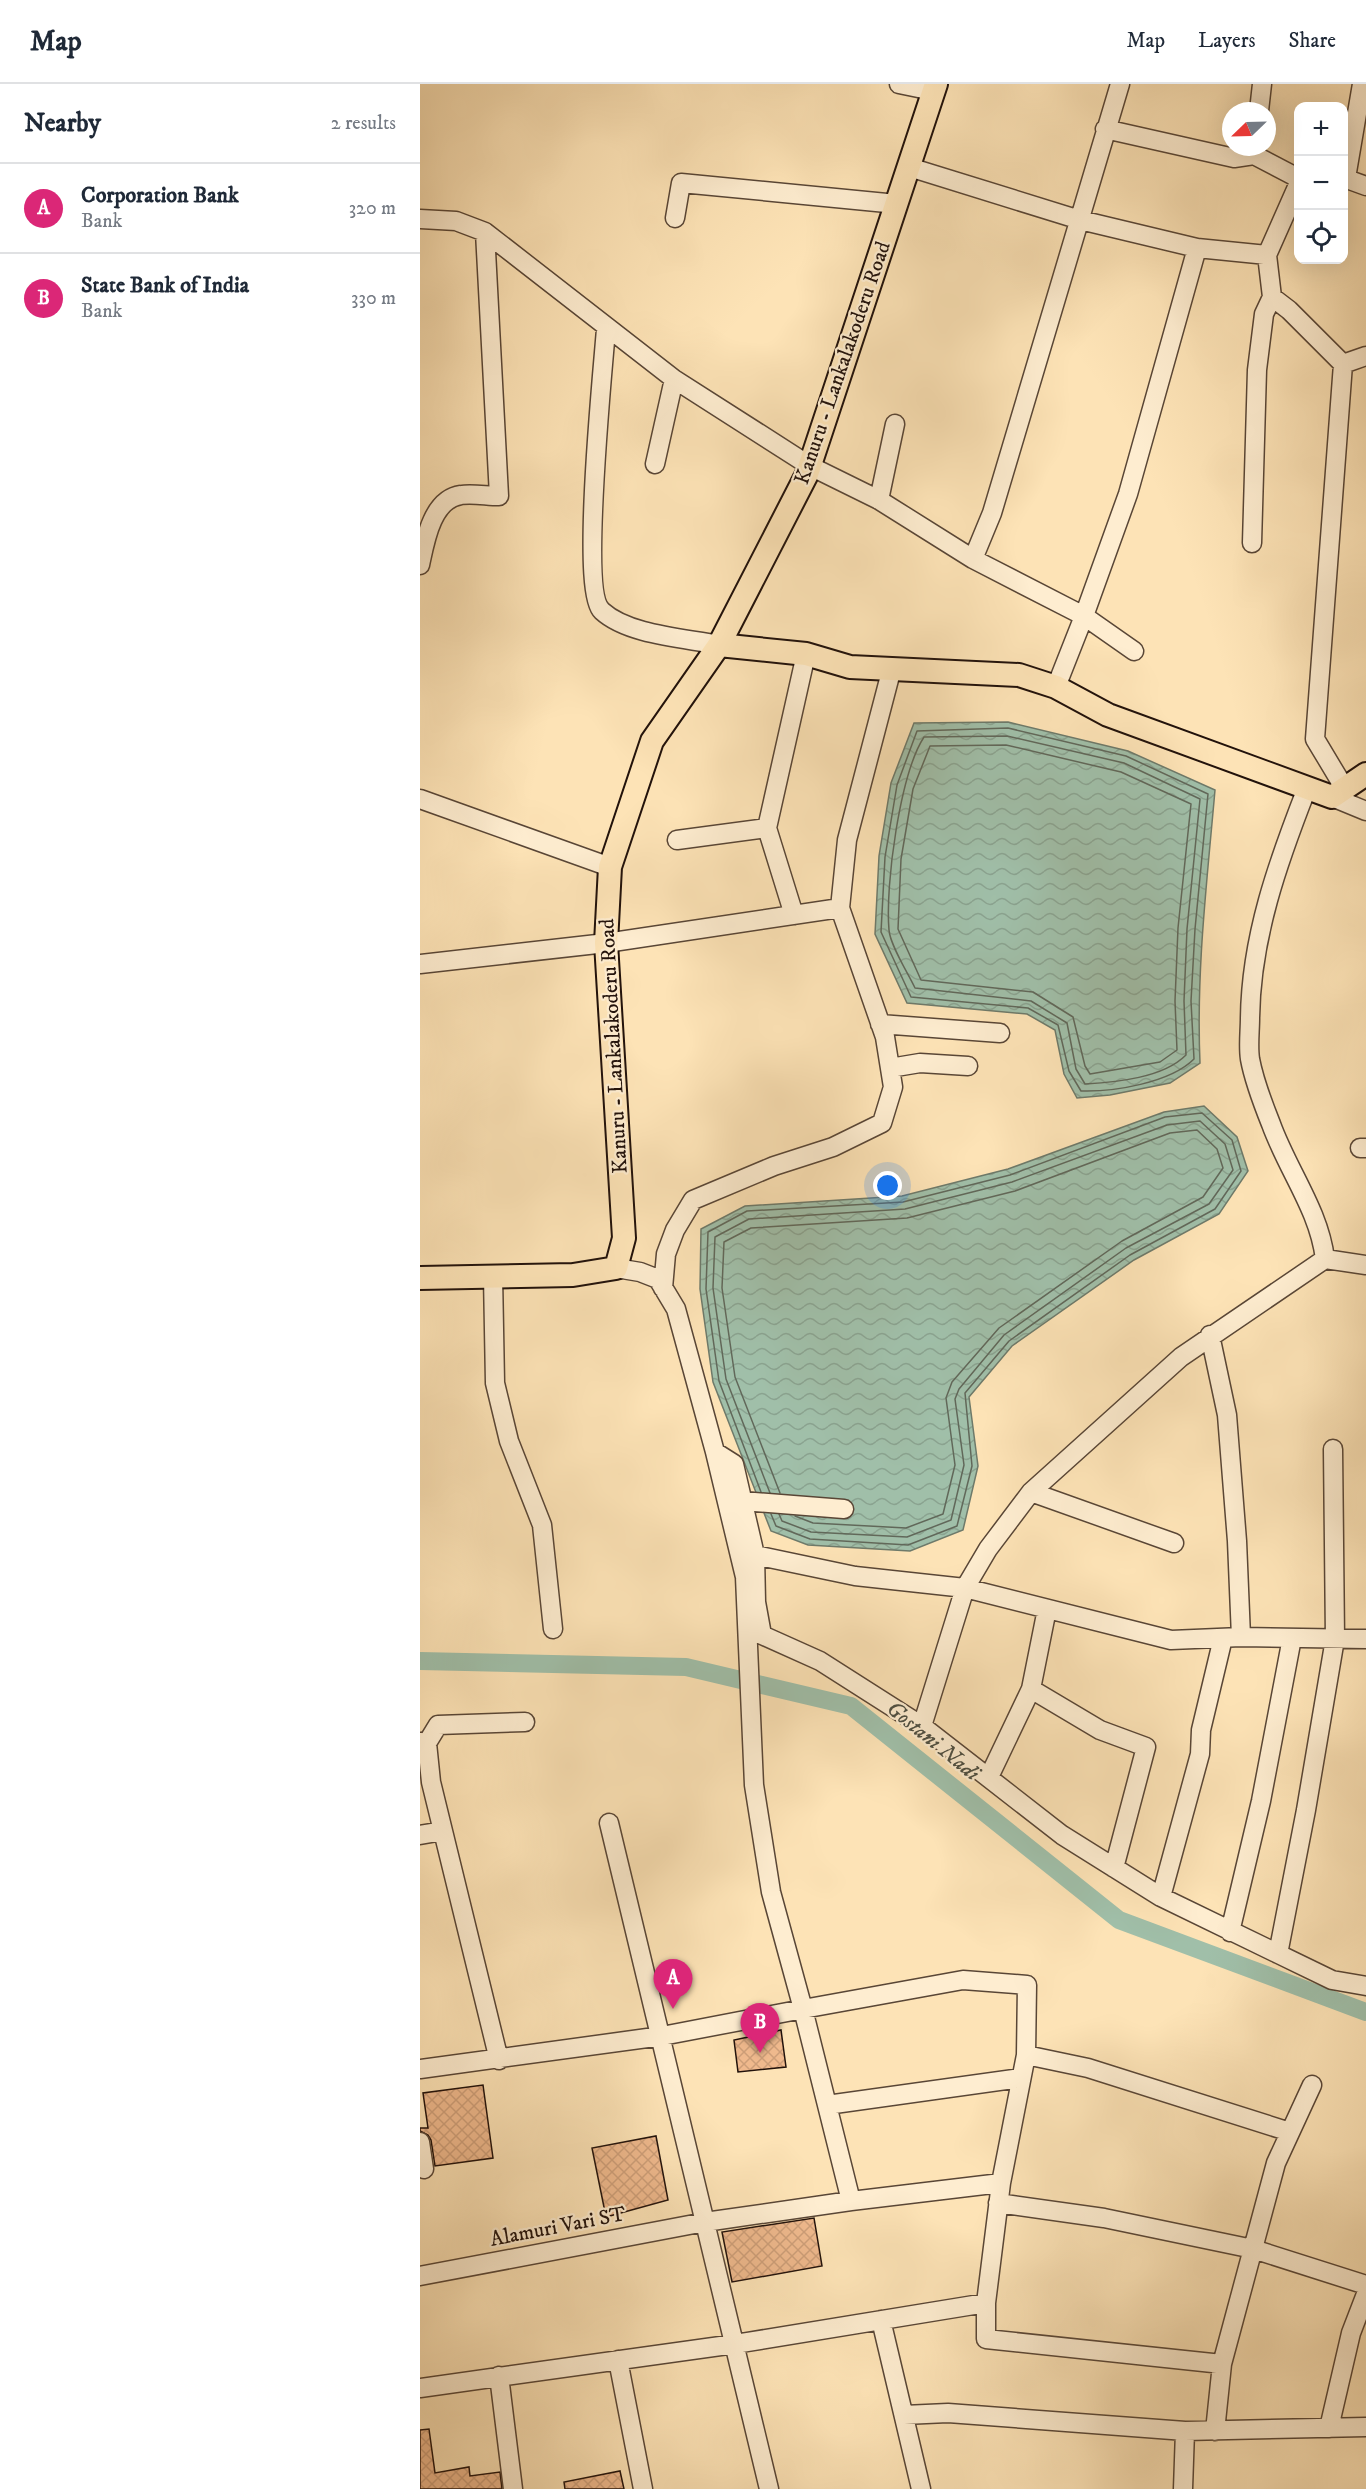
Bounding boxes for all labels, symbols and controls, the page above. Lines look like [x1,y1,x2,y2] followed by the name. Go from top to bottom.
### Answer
[30,24,82,59] text: Map
[1126,28,1165,54] text: Map
[1198,28,1256,54] text: Layers
[1289,28,1336,54] text: Share
[1222,102,1276,156] north arrow
[1294,102,1348,264] map controls
[1294,102,1348,156] button: +
[24,107,101,140] text: Nearby
[331,111,396,136] text: 2 results
[1294,156,1348,210] button: −
[81,182,239,209] text: Corporation Bank
[37,196,50,221] text: A
[349,196,396,221] text: 320 m
[81,209,123,234] text: Bank
[1294,210,1348,264] button: locate
[789,238,897,488] street label: Kanuru - Lankalakoderu Road
[81,272,249,299] text: State Bank of India
[37,286,50,311] text: B
[351,286,396,311] text: 330 m
[81,299,123,324] text: Bank
[594,917,634,1174] street label: Kanuru - Lankalakoderu Road
[873,1171,902,1200] your location
[881,1695,986,1788] water label: Gostani Nadi
[654,1960,692,2009] pin: A
[740,2004,780,2053] pin: B
[488,2201,628,2253] street label: Alamuri Vari ST

